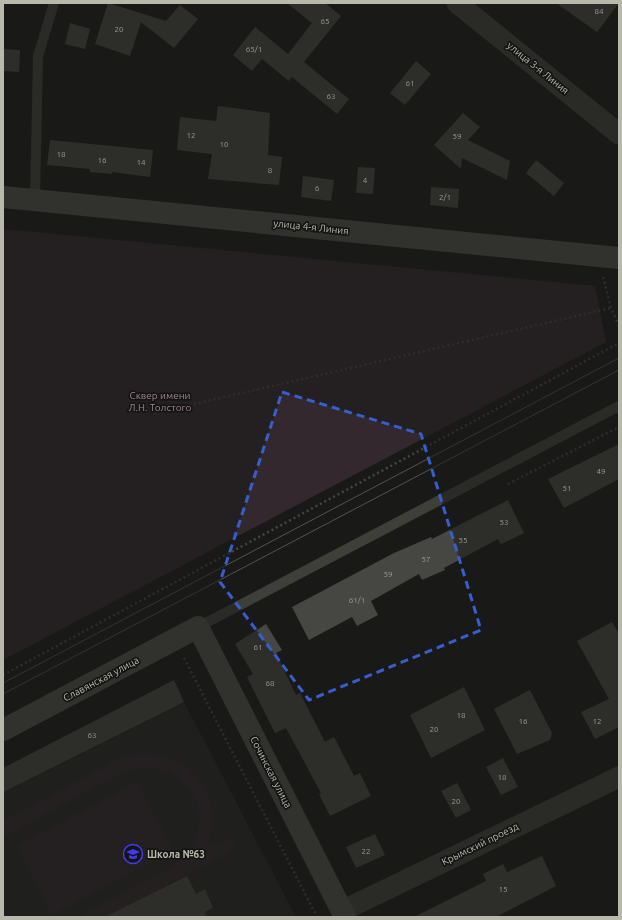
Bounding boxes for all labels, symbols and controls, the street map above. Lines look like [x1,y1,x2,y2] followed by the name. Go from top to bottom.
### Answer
[594,7,604,16] house number: 84
[320,17,330,26] house number: 65
[114,25,124,34] house number: 20
[505,40,571,96] street label: улица 3-я Линия
[246,45,262,54] house number: 65/1
[405,79,415,88] house number: 61
[326,92,336,101] house number: 63
[186,131,196,140] house number: 12
[452,132,462,141] house number: 59
[219,140,229,149] house number: 10
[56,150,66,159] house number: 18
[97,156,107,165] house number: 16
[136,158,146,167] house number: 14
[268,166,273,175] house number: 8
[363,176,368,185] house number: 4
[315,184,320,193] house number: 6
[439,193,451,202] house number: 2/1
[273,218,349,236] street label: улица 4-я Линия
[129,390,192,413] park label: Сквер имени Л.Н. Толстого
[596,467,606,476] house number: 49
[562,484,572,493] house number: 51
[499,518,509,527] house number: 53
[458,536,468,545] house number: 55
[421,555,431,564] house number: 57
[383,570,393,579] house number: 59
[349,596,365,605] house number: 61/1
[253,643,263,652] house number: 61
[61,654,141,704] street label: Славянская улица
[265,679,275,688] house number: 68
[456,711,466,720] house number: 18
[518,717,528,726] house number: 16
[592,717,602,726] house number: 12
[429,725,439,734] house number: 20
[87,731,97,740] house number: 63
[248,734,294,810] street label: Сочинская улица
[497,773,507,782] house number: 18
[451,797,461,806] house number: 20
[440,821,520,867] street label: Крымский проезд
[122,843,144,865] school or university icon: Школа №63
[361,847,371,856] house number: 22
[147,849,205,860] place label: Школа №63
[498,885,508,894] house number: 15

